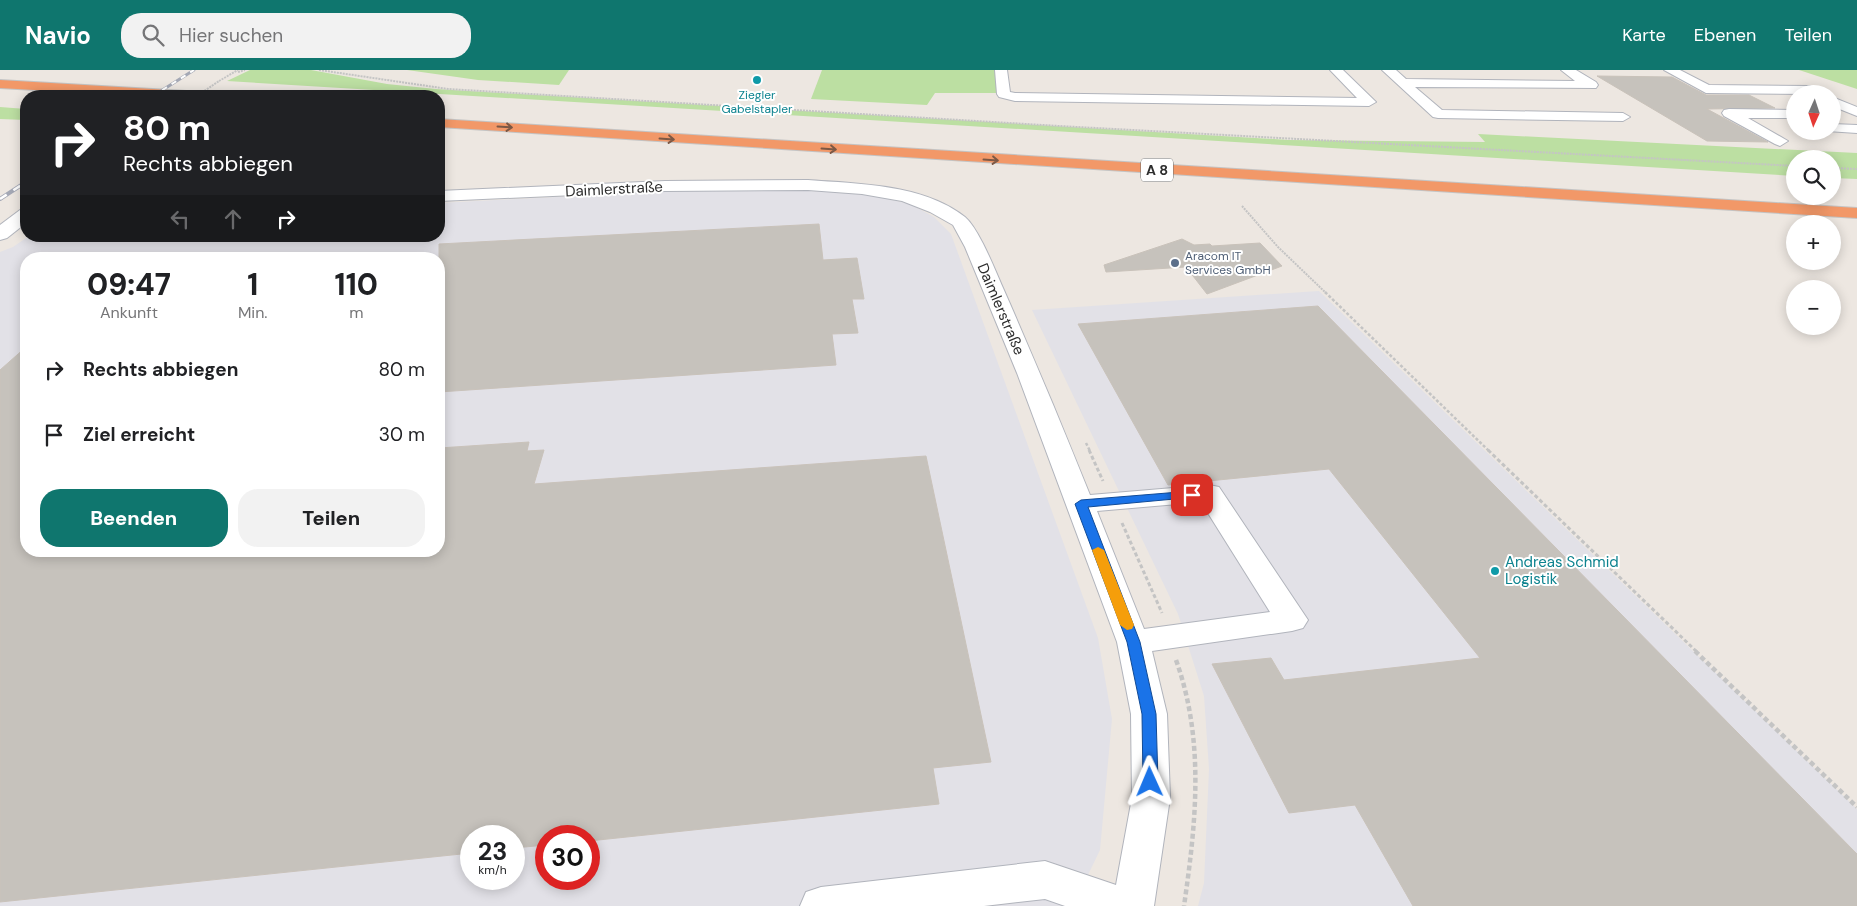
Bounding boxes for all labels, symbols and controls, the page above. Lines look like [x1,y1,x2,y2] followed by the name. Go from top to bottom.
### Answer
[121,13,471,58] search box
[25,20,91,51] text: Navio
[139,21,167,49] icon: search
[179,23,283,48] text: Hier suchen
[1622,23,1666,47] text: Karte
[1694,23,1756,47] text: Ebenen
[1784,23,1832,47] text: Teilen
[751,74,763,86] marker: Ziegler Gabelstapler
[1786,85,1841,140] north arrow
[1786,85,1841,335] map controls
[721,87,793,117] place label: Ziegler Gabelstapler
[123,105,211,151] text: 80 m
[40,110,105,175] icon: right
[497,123,513,132] one-way arrow
[659,134,675,143] one-way arrow
[821,145,837,154] one-way arrow
[123,149,293,178] text: Rechts abbiegen
[1786,150,1841,205] button: search
[983,155,999,164] one-way arrow
[1141,158,1173,182] road number: A 8
[565,176,663,202] street label: Daimlerstraße
[166,205,194,233] icon: left
[219,205,247,233] icon: ahead
[272,205,300,233] icon: right
[1786,215,1841,270] button: +
[1185,248,1271,278] place label: Aracom IT Services GmbH
[1169,257,1181,269] marker: Aracom IT Services GmbH
[973,260,1029,358] street label: Daimlerstraße
[87,265,171,304] text: 09:47
[247,265,258,304] text: 1
[335,265,378,304] text: 110
[1786,280,1841,335] button: −
[100,302,158,323] text: Ankunft
[238,302,268,323] text: Min.
[349,302,363,323] text: m
[40,356,68,384] icon: right
[83,357,238,382] text: Rechts abbiegen
[378,357,425,382] text: 80 m
[40,421,68,449] icon: arrive
[83,422,195,447] text: Ziel erreicht
[379,422,425,447] text: 30 m
[1171,474,1213,516] pin
[1178,481,1206,509] icon: arrive
[40,489,228,547] button: Beenden
[238,489,425,547] button: Teilen
[1505,552,1619,589] place label: Andreas Schmid Logistik
[1489,565,1501,577] marker: Andreas Schmid Logistik
[1123,755,1175,807] position arrow
[535,825,600,890] speed limit sign: 30
[478,835,507,868] text: 23
[478,862,507,878] text: km/h

